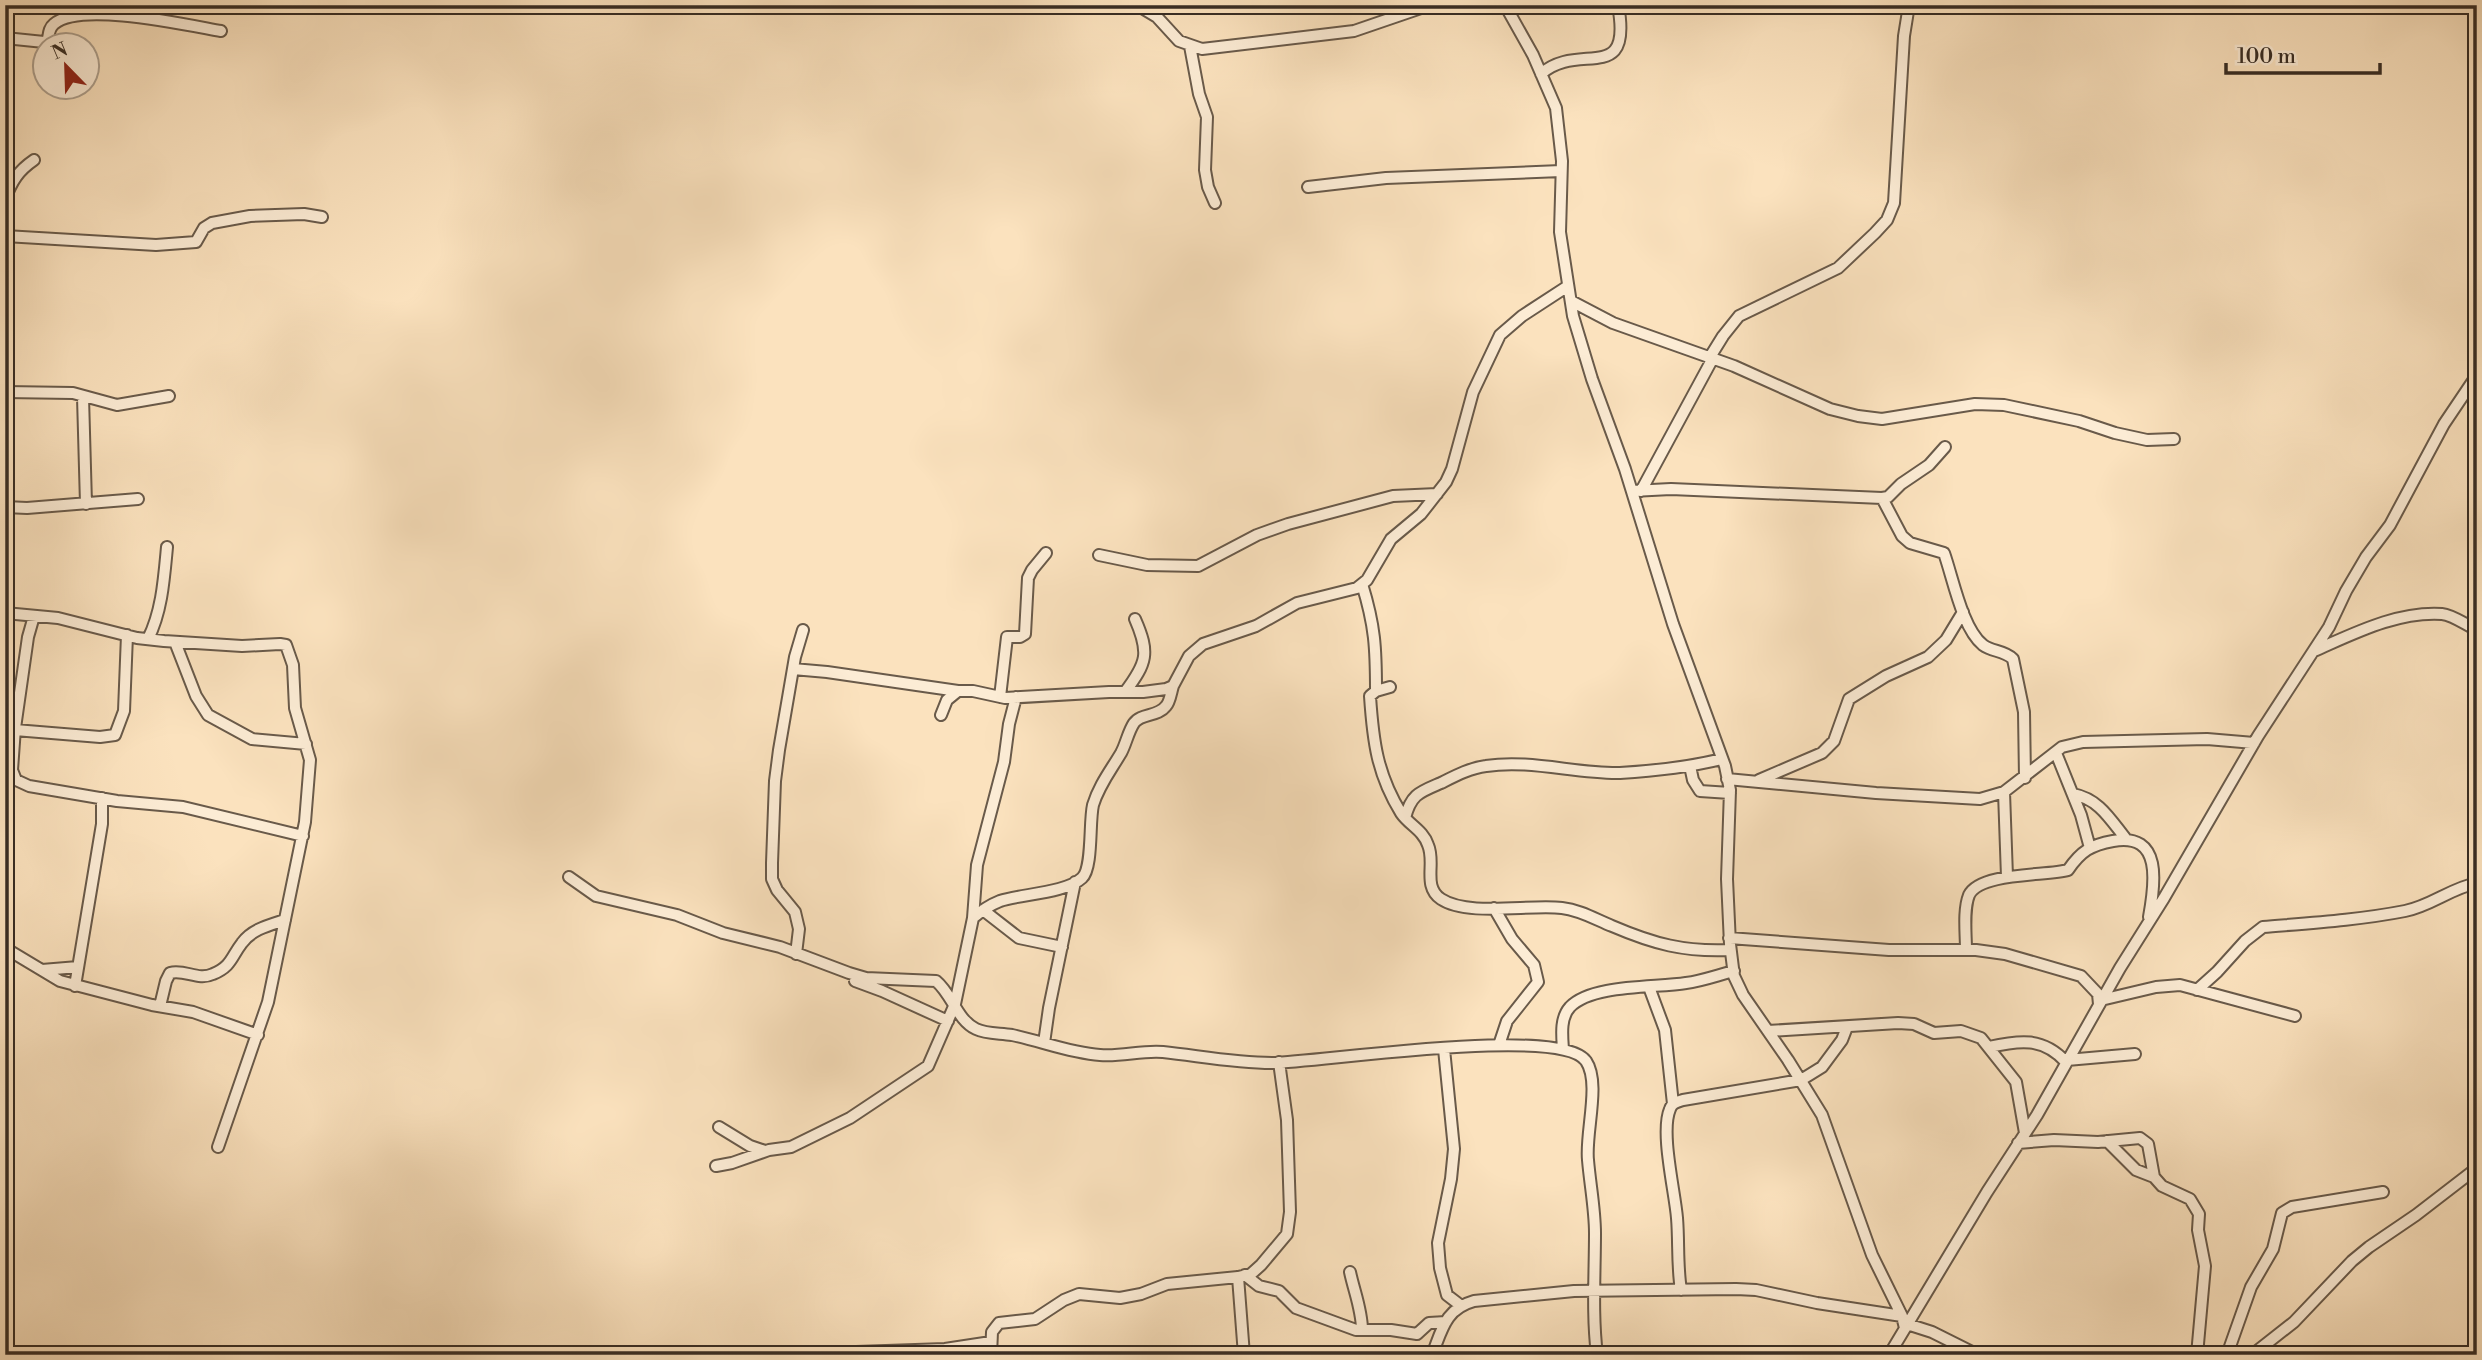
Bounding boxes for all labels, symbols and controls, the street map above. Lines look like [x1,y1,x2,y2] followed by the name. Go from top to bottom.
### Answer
[32,32,102,102] north arrow
[2226,32,2380,76] scale bar
[48,37,71,65] text: N
[2237,44,2296,70] text: 100 m

